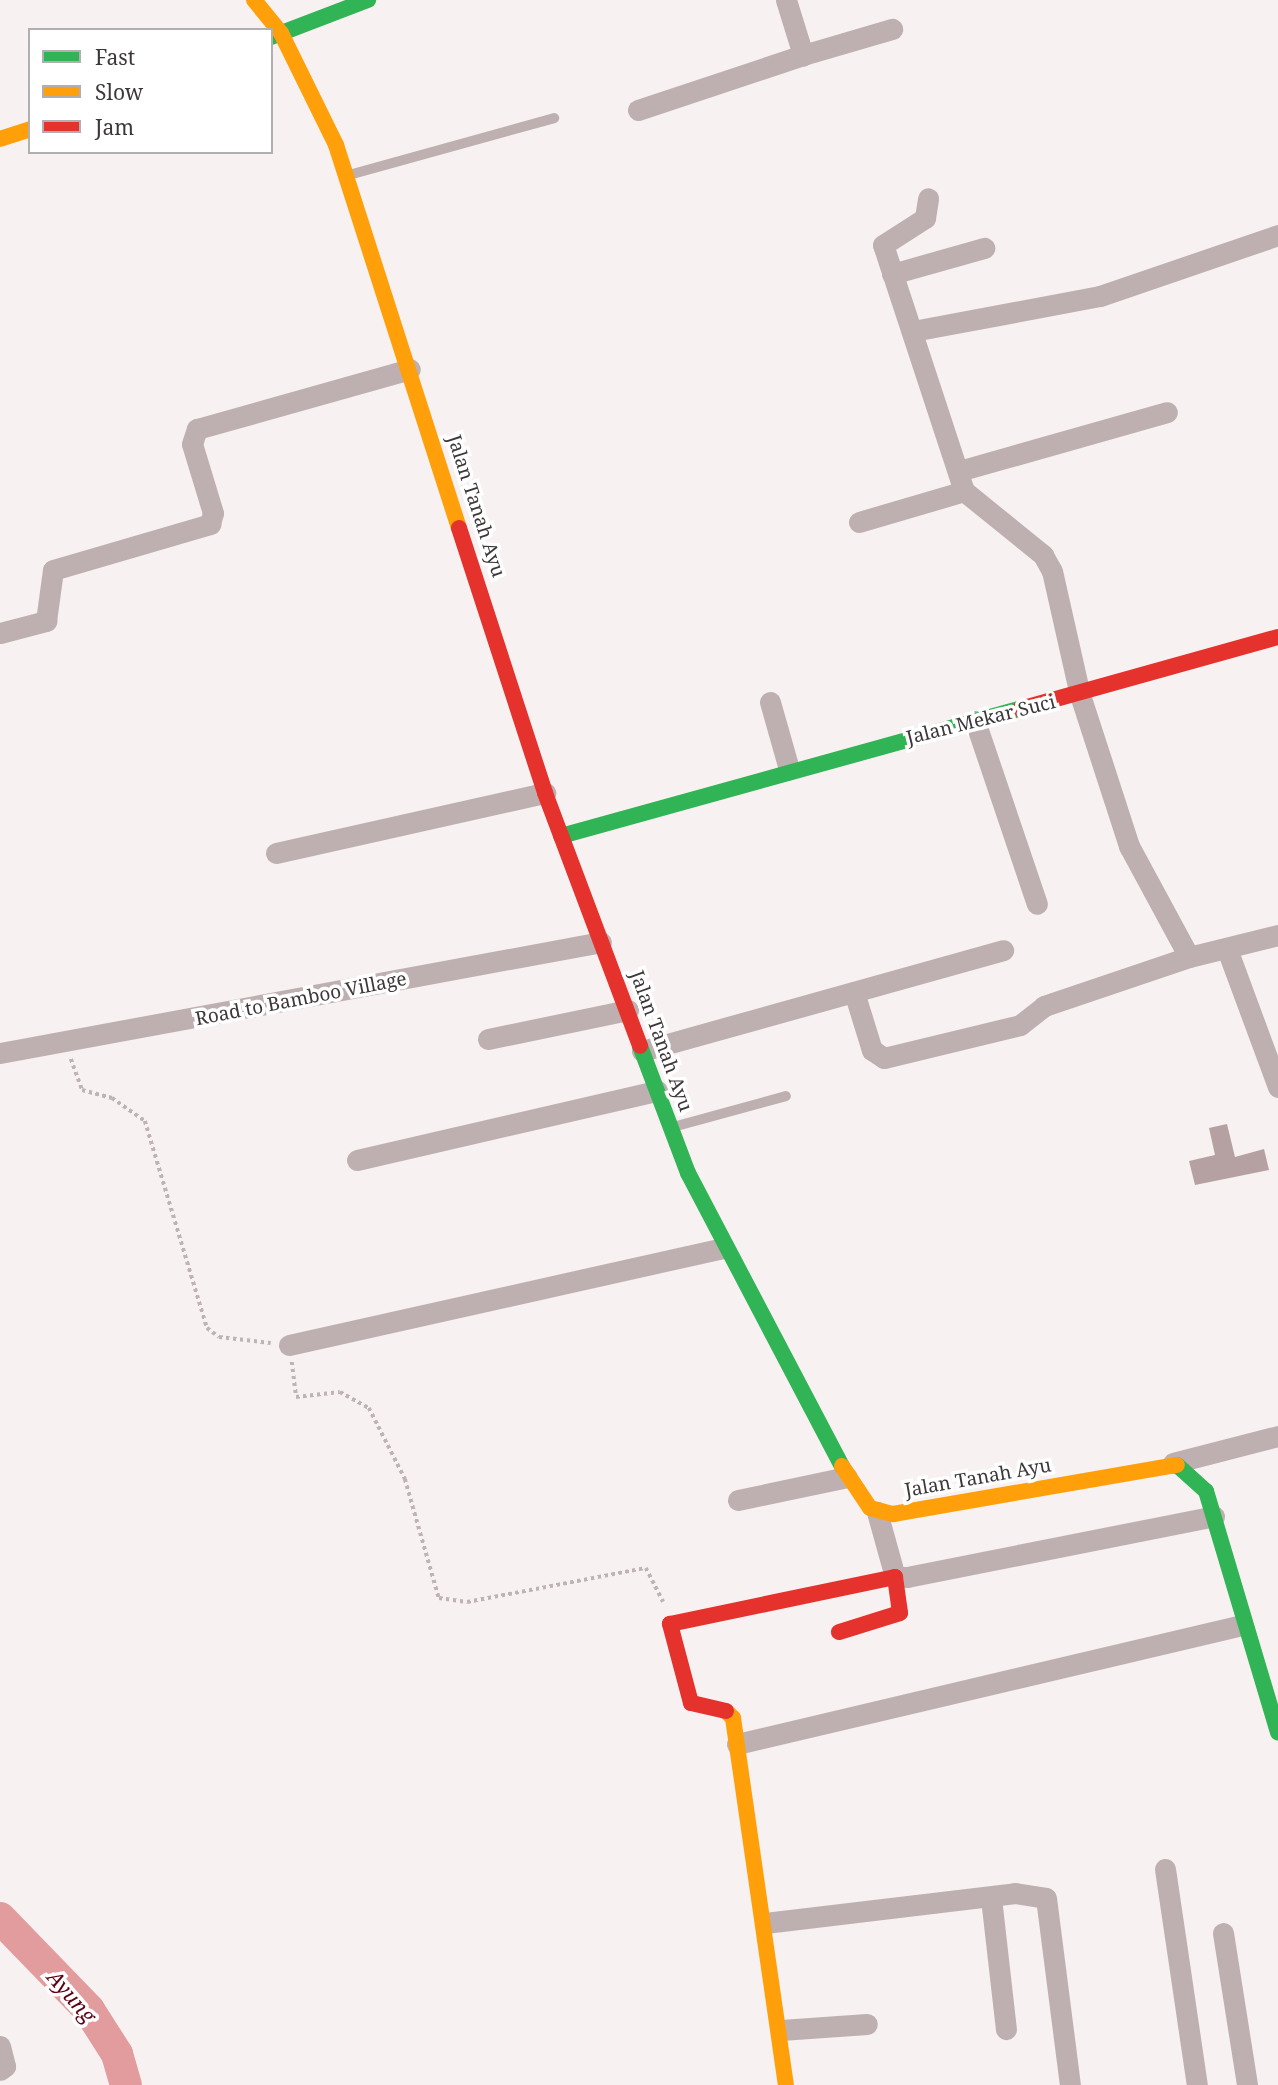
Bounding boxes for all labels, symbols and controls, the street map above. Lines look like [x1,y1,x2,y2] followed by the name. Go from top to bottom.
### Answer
[28,28,273,154] legend
[95,43,135,71] text: Fast
[95,78,143,106] text: Slow
[95,113,134,141] text: Jam
[442,432,510,580] street label: Jalan Tanah Ayu
[904,690,1058,750] street label: Jalan Mekar Suci
[193,967,409,1031] street label: Road to Bamboo Village
[625,967,697,1115] street label: Jalan Tanah Ayu
[903,1454,1053,1502] street label: Jalan Tanah Ayu
[42,1964,102,2028] water label: Ayung

